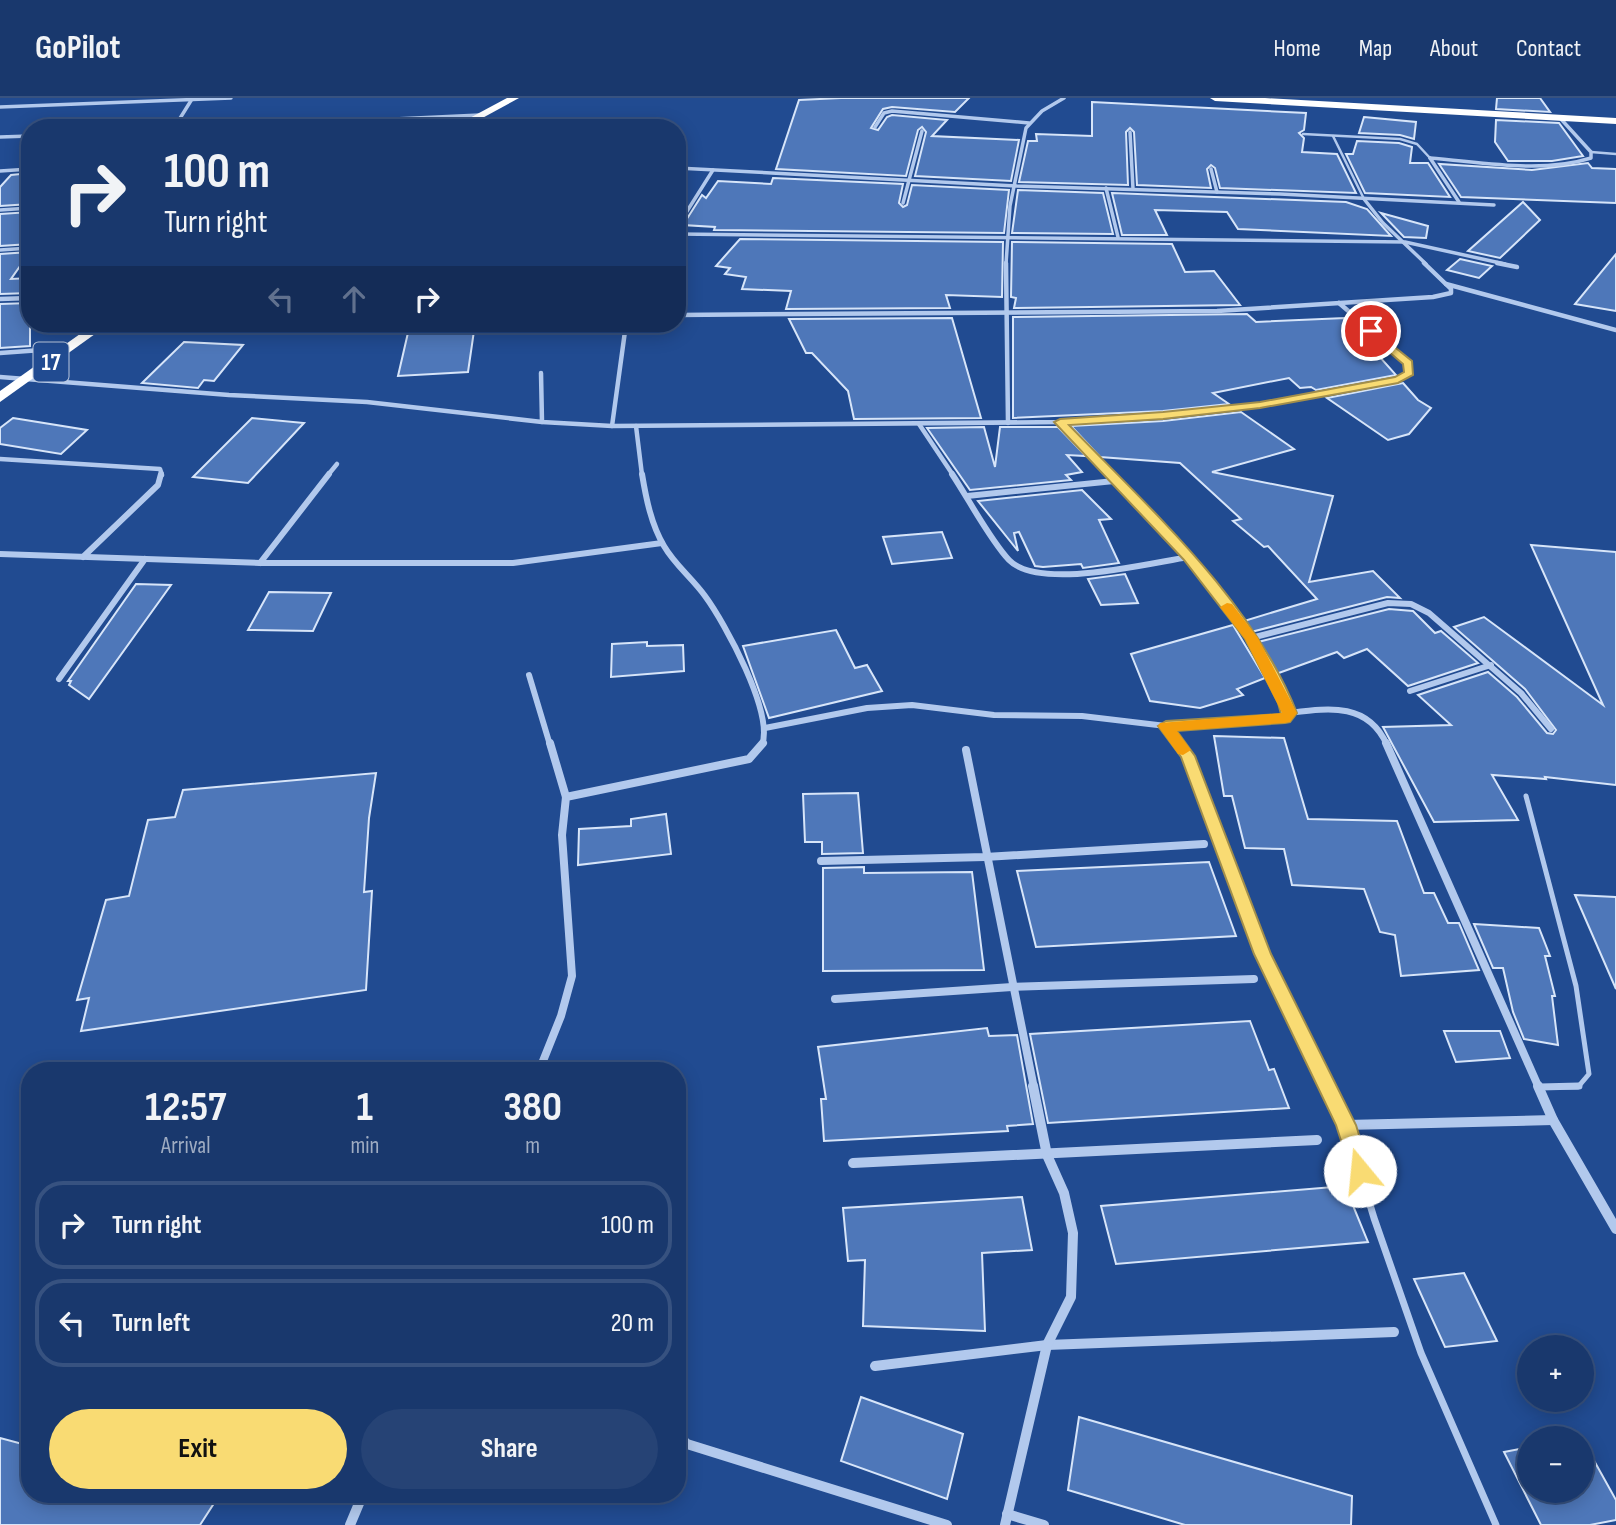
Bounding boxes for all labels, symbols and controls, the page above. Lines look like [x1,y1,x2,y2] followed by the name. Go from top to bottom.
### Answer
[35,28,120,68] text: GoPilot
[1273,34,1321,63] text: Home
[1359,34,1392,63] text: Map
[1430,34,1478,63] text: About
[1516,34,1581,63] text: Contact
[164,143,270,202] text: 100 m
[49,147,140,238] icon: right
[164,203,268,242] text: Turn right
[262,280,300,318] icon: left
[335,280,373,318] icon: ahead
[408,280,446,318] icon: right
[1341,301,1401,361] pin
[1352,312,1390,350] icon: arrive
[34,342,68,382] road number: 17
[145,1082,226,1133] text: 12:57
[357,1082,373,1133] text: 1
[503,1082,562,1133] text: 380
[161,1132,210,1160] text: Arrival
[350,1132,379,1160] text: min
[525,1132,540,1160] text: m
[1323,1134,1397,1208] position arrow
[53,1206,91,1244] icon: right
[112,1210,201,1241] text: Turn right
[601,1210,654,1241] text: 100 m
[53,1304,91,1342] icon: left
[112,1308,190,1339] text: Turn left
[611,1308,654,1339] text: 20 m
[1517,1335,1594,1503] map controls
[1517,1335,1594,1412] button: +
[49,1409,347,1489] button: Exit
[361,1409,658,1489] button: Share
[1517,1426,1594,1503] button: −

